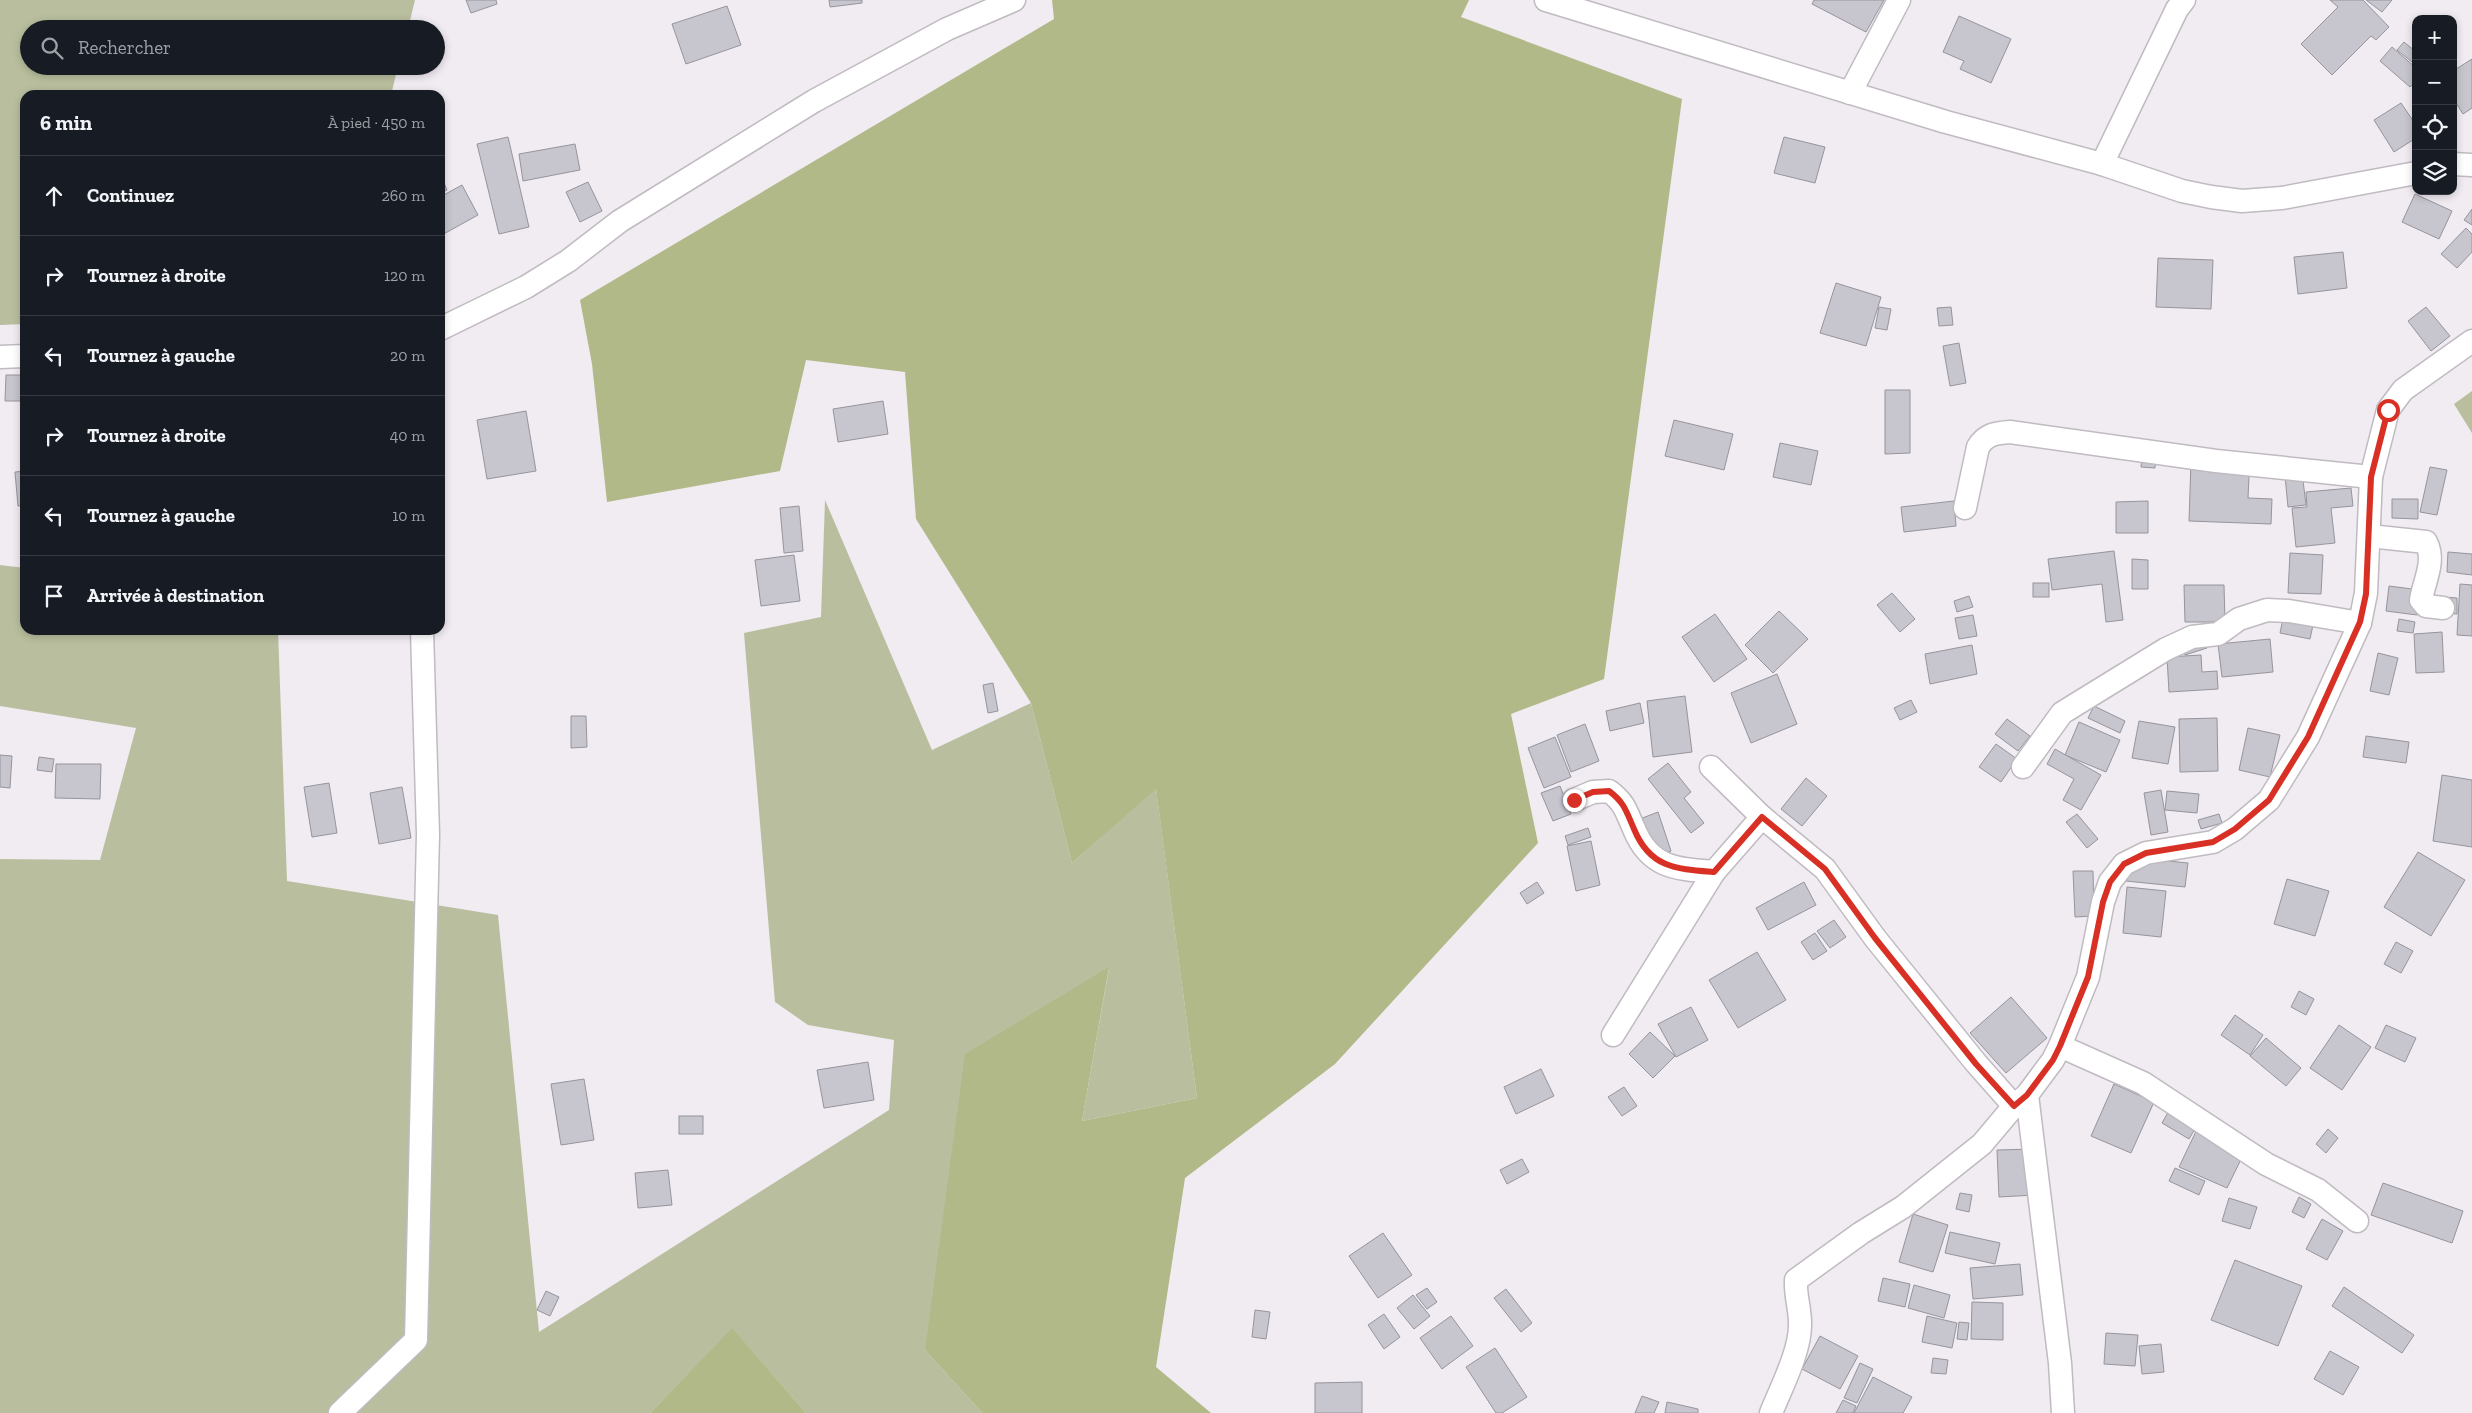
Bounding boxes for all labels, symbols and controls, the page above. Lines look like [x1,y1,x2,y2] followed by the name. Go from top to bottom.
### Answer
[2412,15,2457,195] map controls
[2412,15,2457,60] button: +
[20,20,445,75] search box
[38,34,66,62] icon: search
[78,36,171,59] text: Rechercher
[2412,60,2457,105] button: −
[2412,105,2457,150] button: locate
[40,110,92,135] text: 6 min
[328,113,425,132] text: À pied · 450 m
[2412,150,2457,195] button: layers
[40,182,68,210] icon: ahead
[87,184,174,207] text: Continuez
[382,186,425,205] text: 260 m
[40,262,68,290] icon: right
[87,264,226,287] text: Tournez à droite
[384,266,425,285] text: 120 m
[40,342,68,370] icon: left
[87,344,235,367] text: Tournez à gauche
[390,346,425,365] text: 20 m
[2377,399,2400,422] route start
[40,422,68,450] icon: right
[87,424,226,447] text: Tournez à droite
[390,426,425,445] text: 40 m
[40,502,68,530] icon: left
[87,504,235,527] text: Tournez à gauche
[392,506,425,525] text: 10 m
[40,582,68,610] icon: arrive
[87,584,264,607] text: Arrivée à destination
[1563,789,1586,812] route end

